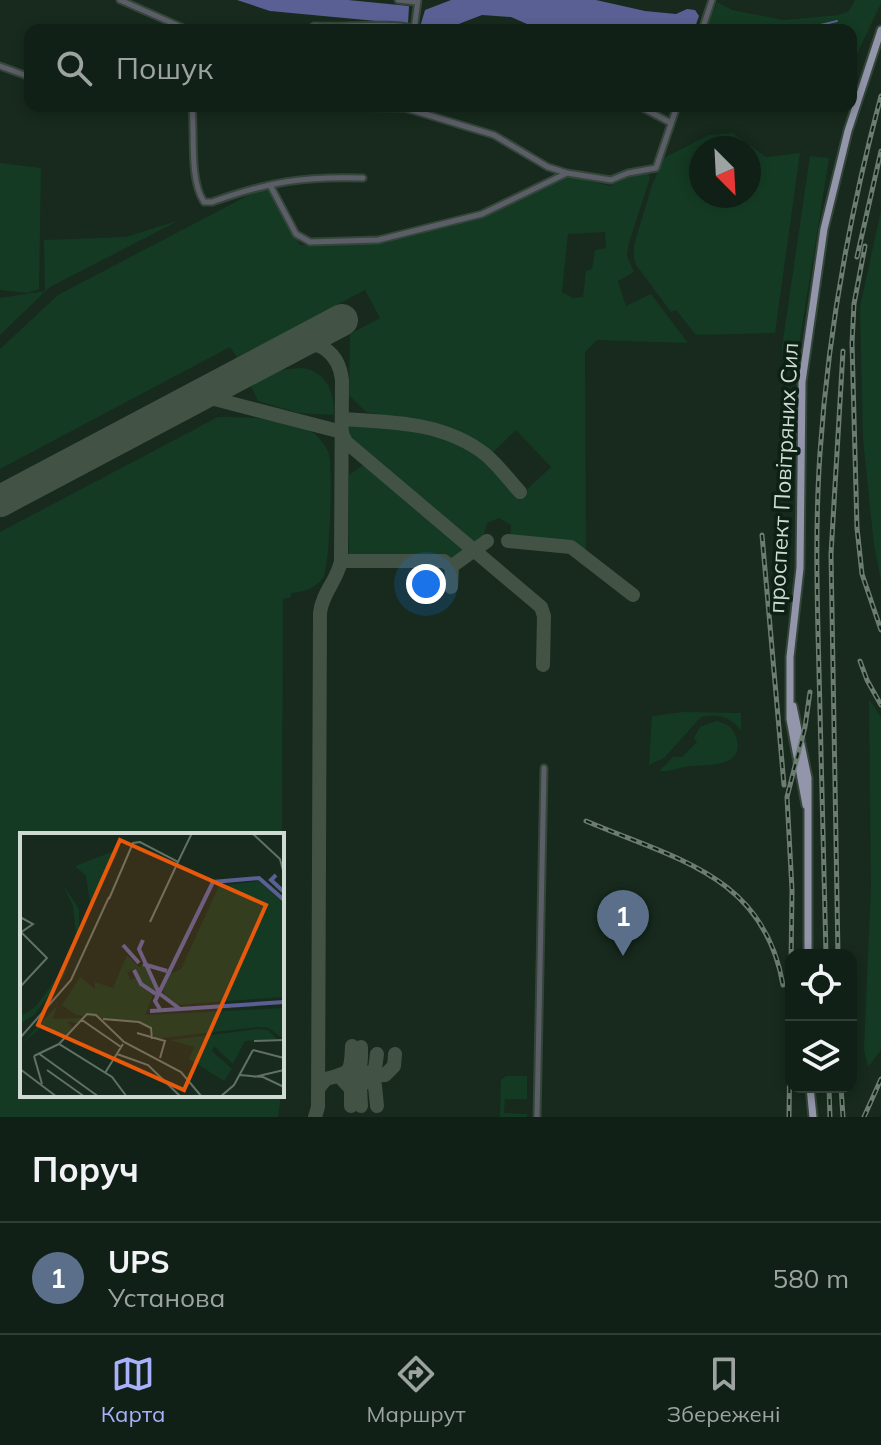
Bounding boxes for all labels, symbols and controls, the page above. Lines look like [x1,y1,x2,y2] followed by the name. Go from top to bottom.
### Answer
[24,24,857,112] search box
[52,46,96,90] icon: search
[116,49,213,87] text: Пошук
[689,136,761,208] north arrow
[762,342,804,614] street label: проспект Повітряних Сил
[406,564,446,604] your location
[20,833,284,1097] inset map
[597,890,649,956] pin: 1
[785,949,857,1093] map controls
[785,949,857,1021] button: locate
[785,1021,857,1093] button: layers
[32,1148,139,1191] text: Поруч
[108,1243,170,1281] text: UPS
[50,1262,66,1295] text: 1
[773,1262,849,1295] text: 580 m
[108,1281,225,1314] text: Установа
[101,1352,165,1428] tab: Карта
[367,1352,466,1428] tab: Маршрут
[667,1352,780,1428] tab: Збережені

